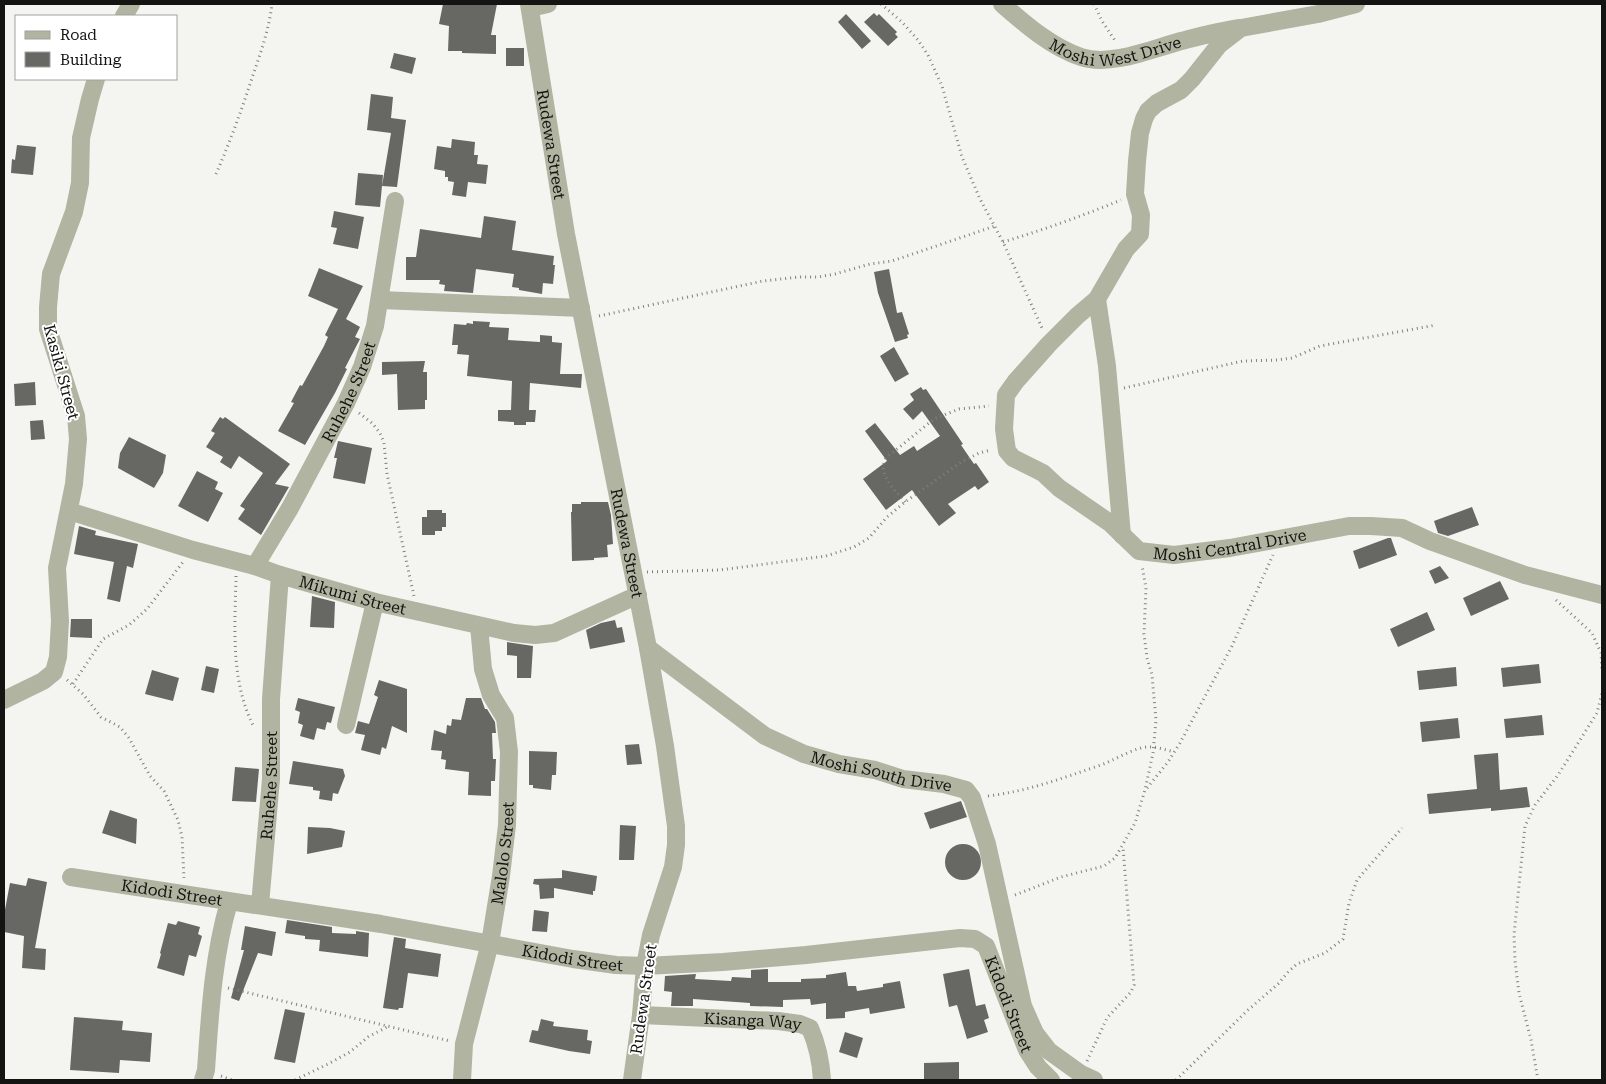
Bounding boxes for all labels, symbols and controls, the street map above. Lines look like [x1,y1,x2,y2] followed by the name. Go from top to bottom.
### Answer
[15,15,178,80] legend
[60,26,97,44] text: Road
[1048,27,1184,49] street label: Moshi West Drive
[1046,32,1184,70] text: Moshi West Drive
[60,51,122,69] text: Building
[533,88,569,201] street label: Rudewa Street
[40,322,83,422] street label: Kasiki Street
[318,339,379,446] street label: Ruhehe Street
[607,487,647,600] street label: Rudewa Street
[1152,525,1308,565] street label: Moshi Central Drive
[297,572,408,619] street label: Mikumi Street
[257,731,281,841] street label: Ruhehe Street
[808,747,954,796] street label: Moshi South Drive
[487,802,518,906] street label: Malolo Street
[120,876,224,910] street label: Kidodi Street
[520,941,623,975] street label: Kidodi Street
[626,943,661,1055] street label: Rudewa Street
[981,953,1036,1055] street label: Kidodi Street
[703,1009,804,1034] street label: Kisanga Way

